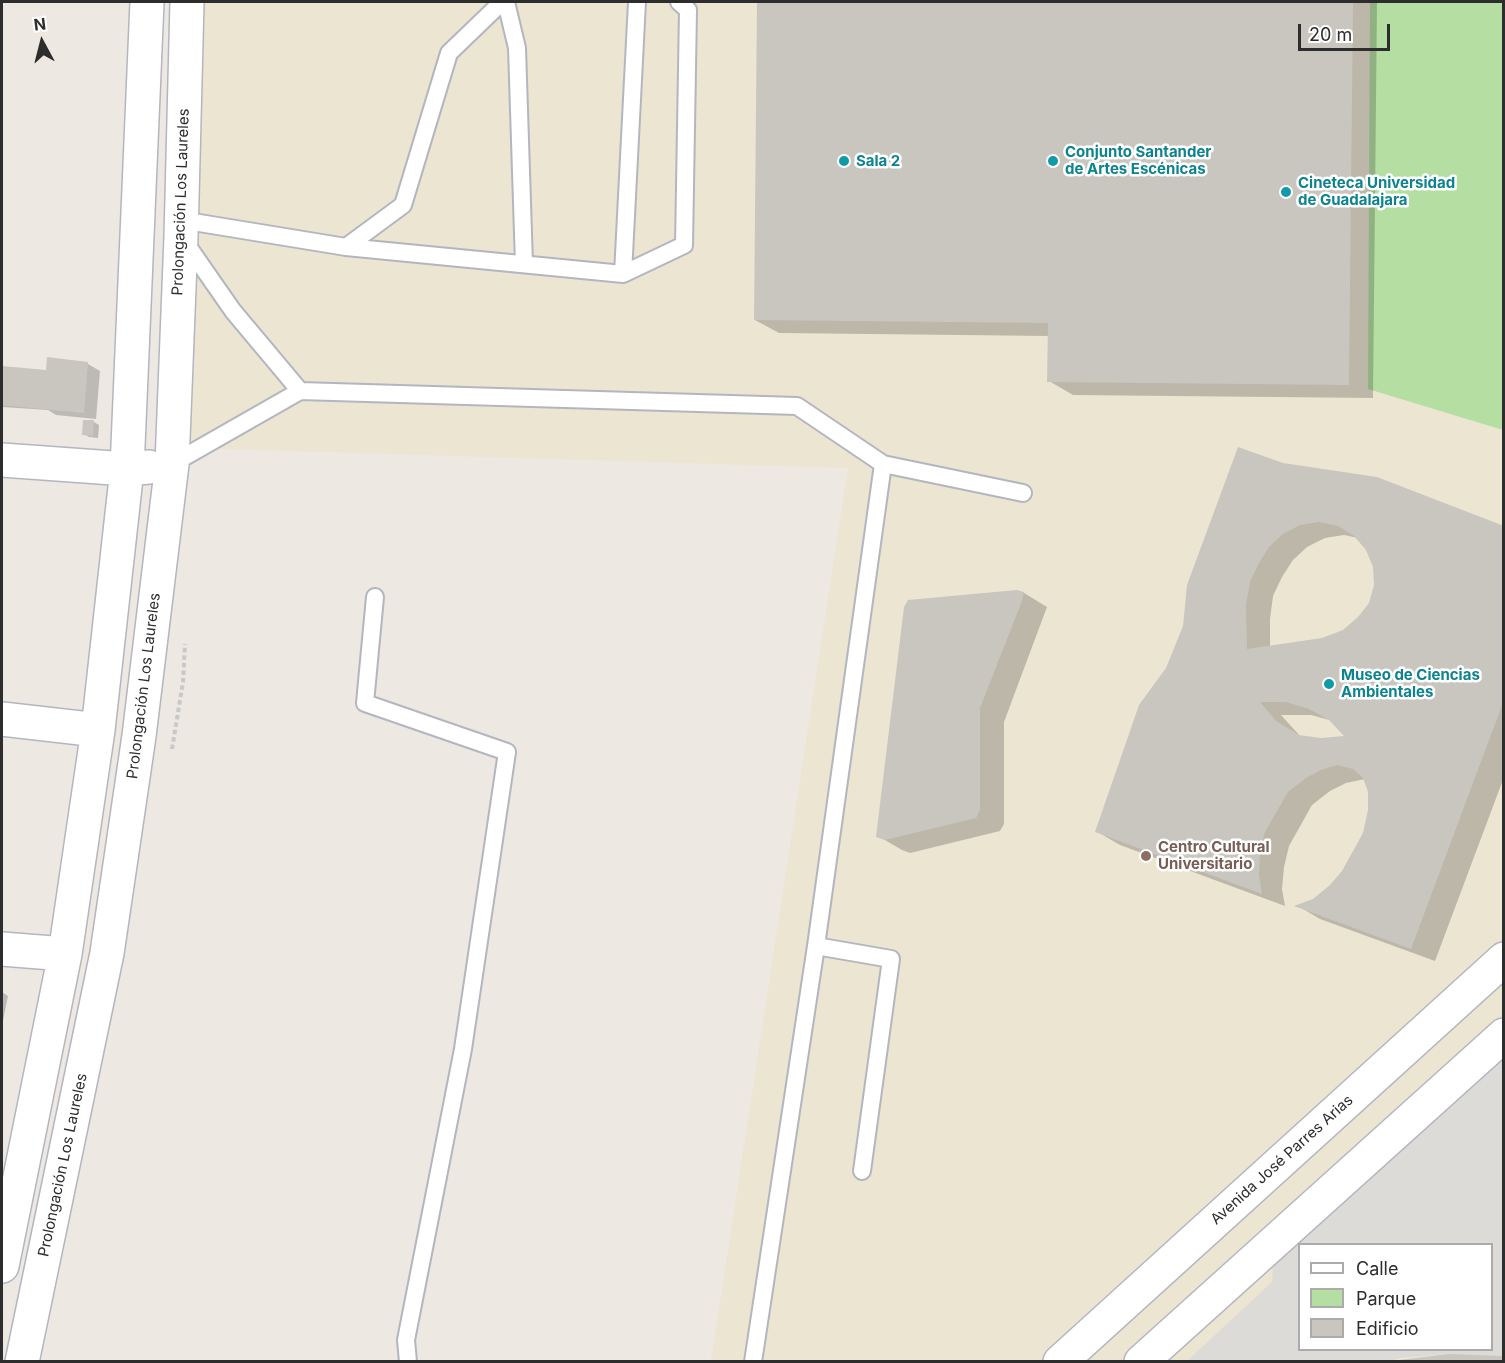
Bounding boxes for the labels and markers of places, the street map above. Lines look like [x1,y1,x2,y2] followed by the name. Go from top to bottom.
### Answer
[1065,143,1211,178] place label: Conjunto Santander de Artes Escénicas
[856,152,900,170] place label: Sala 2
[837,154,851,168] marker: Sala 2
[1046,154,1060,168] marker: Conjunto Santander de Artes Escénicas
[1298,174,1455,209] place label: Cineteca Universidad de Guadalajara
[1279,185,1293,199] marker: Cineteca Universidad de Guadalajara
[1341,666,1480,701] place label: Museo de Ciencias Ambientales
[1322,677,1336,691] marker: Museo de Ciencias Ambientales
[1158,838,1270,873] place label: Centro Cultural Universitario
[1139,849,1153,863] marker: Centro Cultural Universitario

